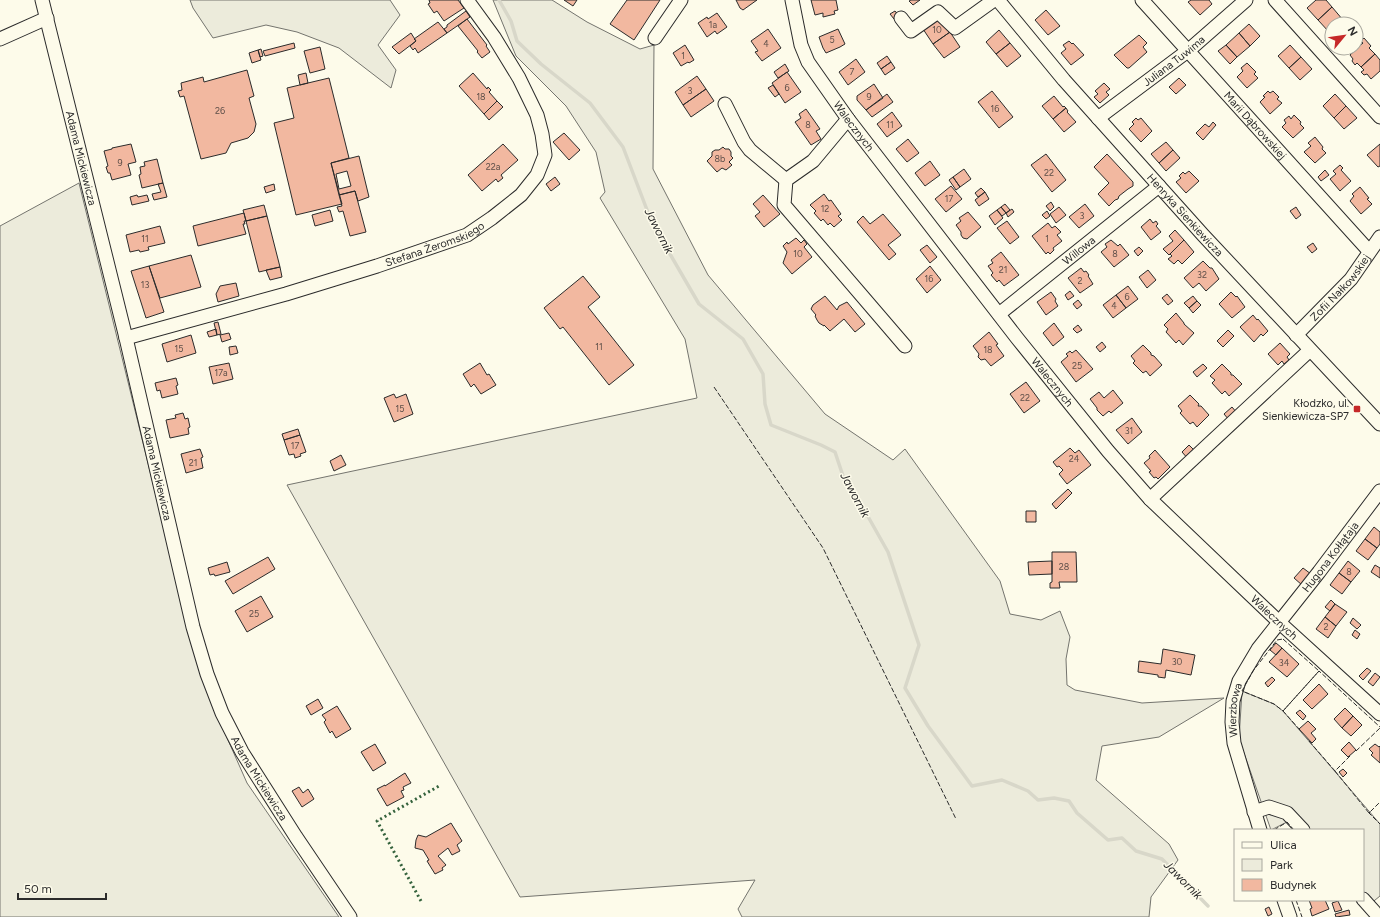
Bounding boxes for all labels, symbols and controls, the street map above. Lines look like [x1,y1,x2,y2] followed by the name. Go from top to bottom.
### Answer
[1324,16,1364,56] north arrow
[709,19,718,30] house number: 1a
[932,24,942,35] house number: 10
[1345,25,1360,38] text: N
[1141,33,1208,89] street label: Juliana Tuwima
[829,34,835,45] house number: 5
[763,38,769,49] house number: 4
[681,50,685,61] house number: 1
[850,66,855,77] house number: 7
[784,82,790,93] house number: 6
[688,85,693,96] house number: 3
[1221,89,1289,162] street label: Marii Dąbrowskiej
[476,91,486,102] house number: 18
[866,91,872,102] house number: 9
[830,99,876,154] street label: Walecznych
[991,103,999,114] house number: 16
[215,105,225,116] house number: 26
[63,110,99,207] street label: Adama Mickiewicza
[805,119,811,130] house number: 8
[886,119,894,130] house number: 11
[715,153,725,164] house number: 8b
[117,157,123,168] house number: 9
[486,161,501,172] house number: 22a
[1044,167,1054,178] house number: 22
[1144,171,1226,259] street label: Henryka Sienkiewicza
[945,193,953,204] house number: 17
[821,203,829,214] house number: 12
[641,205,677,257] water label: Jawornik
[1080,210,1085,221] house number: 3
[384,219,487,270] street label: Stefana Żeromskiego
[141,233,149,244] house number: 11
[1045,233,1049,244] house number: 1
[1060,234,1098,268] street label: Willowa
[793,248,803,259] house number: 10
[1112,248,1118,259] house number: 8
[1308,252,1373,324] street label: Zofii Nałkowskiej
[999,264,1007,275] house number: 21
[1197,269,1207,280] house number: 32
[925,273,933,284] house number: 16
[1077,275,1083,286] house number: 2
[141,279,149,290] house number: 13
[1124,291,1130,302] house number: 6
[1111,300,1117,311] house number: 4
[595,341,603,352] house number: 11
[175,343,183,354] house number: 15
[983,344,993,355] house number: 18
[1028,355,1076,409] street label: Walecznych
[1072,360,1082,371] house number: 25
[214,367,228,378] house number: 17a
[1020,392,1030,403] house number: 22
[1262,397,1349,423] place label: Kłodzko, ul. Sienkiewicza-SP7
[396,403,404,414] house number: 15
[1352,404,1362,414] marker: Kłodzko, ul. Sienkiewicza-SP7
[140,425,174,522] street label: Adama Mickiewicza
[1125,425,1133,436] house number: 31
[291,440,299,451] house number: 17
[1069,453,1080,464] house number: 24
[189,457,197,468] house number: 21
[837,469,873,521] water label: Jawornik
[1300,519,1361,595] street label: Hugona Kołłątaja
[1059,561,1070,572] house number: 28
[1346,566,1352,577] house number: 8
[1248,593,1300,643] street label: Walecznych
[249,608,259,619] house number: 25
[1323,621,1329,632] house number: 2
[1172,656,1183,667] house number: 30
[1279,657,1290,668] house number: 34
[1226,681,1245,738] street label: Wierzbowa
[228,734,290,823] street label: Adama Mickiewicza
[1234,829,1364,901] legend
[1270,838,1297,852] text: Ulica
[1160,857,1206,903] water label: Jawornik
[1270,858,1293,872] text: Park
[18,875,106,901] scale bar
[1270,878,1317,892] text: Budynek
[24,882,52,896] text: 50 m

